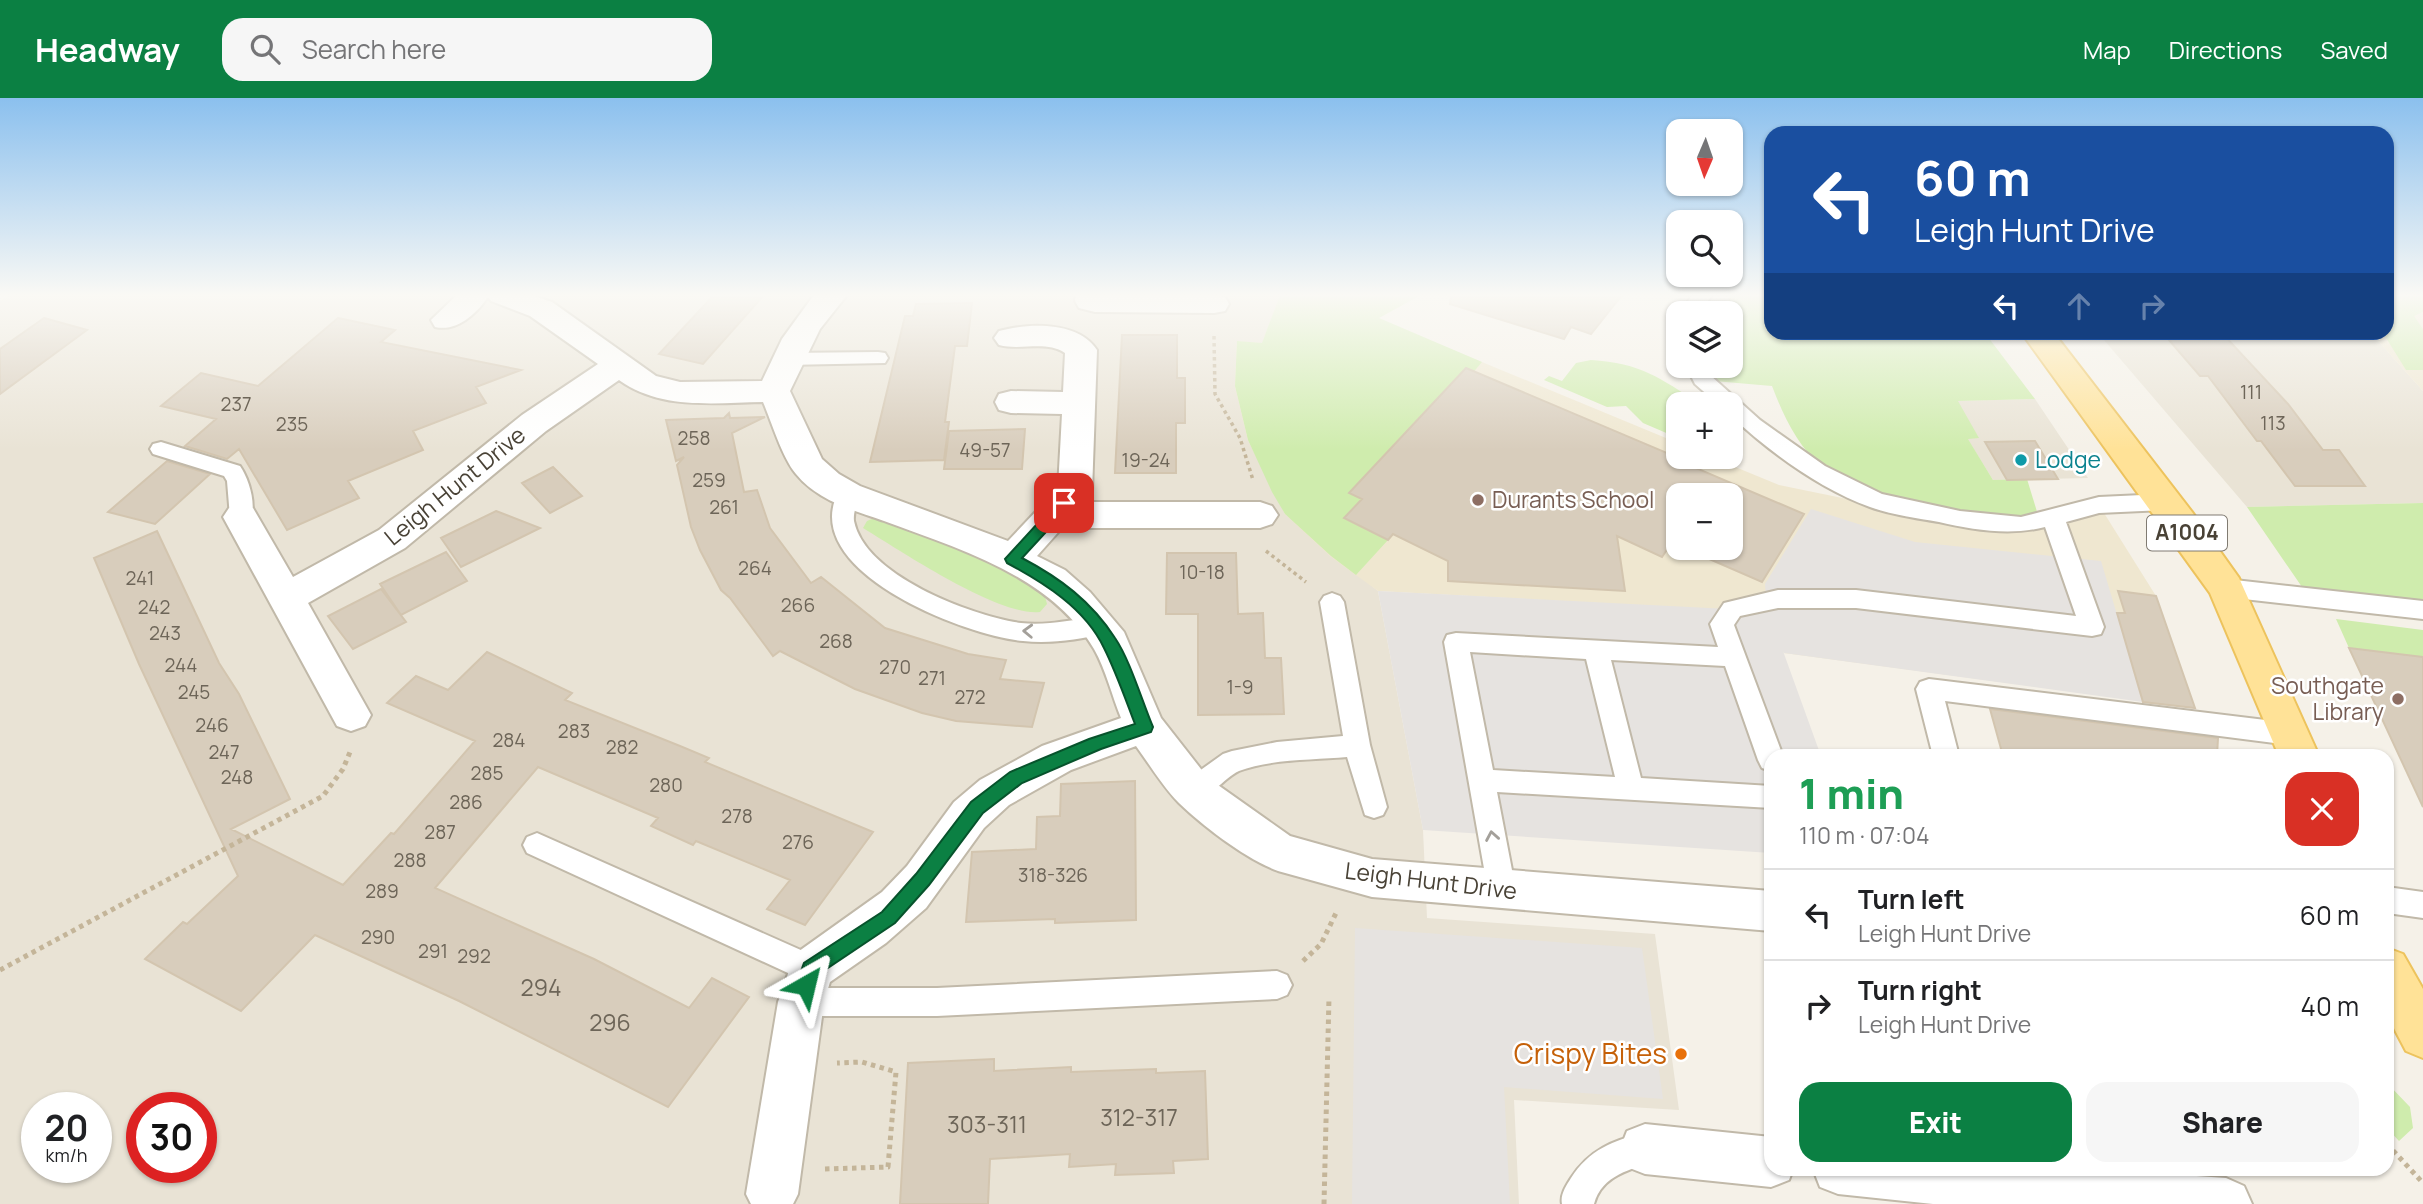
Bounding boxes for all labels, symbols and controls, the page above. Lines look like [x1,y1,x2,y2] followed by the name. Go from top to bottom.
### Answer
[222,18,712,81] search box
[35,27,180,72] text: Headway
[246,30,284,68] icon: search
[302,31,446,67] text: Search here
[2083,33,2131,66] text: Map
[2169,33,2282,66] text: Directions
[2320,33,2388,66] text: Saved
[1666,119,1743,196] north arrow
[1666,119,1743,560] map controls
[1914,144,2031,211] text: 60 m
[1799,154,1890,245] icon: left
[1914,208,2155,252] text: Leigh Hunt Drive
[1666,210,1743,287] button: search
[1987,287,2025,325] icon: left
[2060,287,2098,325] icon: ahead
[2133,287,2171,325] icon: right
[1666,301,1743,378] button: layers
[2240,379,2262,405] house number: 111
[221,391,251,417] house number: 237
[1666,392,1743,469] button: +
[2260,410,2286,436] house number: 113
[276,411,308,437] house number: 235
[377,418,532,552] street label: Leigh Hunt Drive
[678,425,710,451] house number: 258
[959,437,1011,463] house number: 49-57
[2035,443,2101,475] place label: Lodge
[1122,447,1170,473] house number: 19-24
[2013,452,2029,468] marker: Lodge
[692,467,726,493] house number: 259
[1034,473,1094,533] pin
[1492,483,1654,515] place label: Durants School
[1666,483,1743,560] button: −
[1045,484,1083,522] icon: arrive
[1470,492,1486,508] marker: Durants School
[709,494,739,520] house number: 261
[2147,516,2227,550] road number: A1004
[738,555,772,581] house number: 264
[1179,559,1225,585] house number: 10-18
[125,565,155,591] house number: 241
[781,592,815,618] house number: 266
[138,594,170,620] house number: 242
[149,620,181,646] house number: 243
[1022,623,1033,638] one-way arrow
[819,628,853,654] house number: 268
[164,652,198,678] house number: 244
[879,654,911,680] house number: 270
[918,665,946,691] house number: 271
[2271,669,2384,727] place label: Southgate Library
[1226,674,1254,700] house number: 1-9
[178,679,210,705] house number: 245
[954,684,986,710] house number: 272
[2390,691,2406,707] marker: Southgate Library
[195,712,229,738] house number: 246
[558,718,590,744] house number: 283
[492,727,526,753] house number: 284
[606,734,638,760] house number: 282
[208,739,240,765] house number: 247
[471,760,503,786] house number: 285
[221,764,253,790] house number: 248
[1799,764,1904,822] text: 1 min
[649,772,683,798] house number: 280
[2285,772,2359,846] button: close
[449,789,483,815] house number: 286
[721,803,753,829] house number: 278
[424,819,456,845] house number: 287
[1799,819,1930,851] text: 110 m · 07:04
[782,829,814,855] house number: 276
[1485,830,1500,842] one-way arrow
[394,847,426,873] house number: 288
[1343,854,1519,906] street label: Leigh Hunt Drive
[1018,862,1088,888] house number: 318-326
[365,878,399,904] house number: 289
[1858,881,1965,917] text: Turn left
[1799,896,1837,934] icon: left
[2300,897,2359,933] text: 60 m
[1858,917,2031,949] text: Leigh Hunt Drive
[361,924,395,950] house number: 290
[418,938,448,964] house number: 291
[457,943,491,969] house number: 292
[769,948,843,1022] position arrow
[521,971,561,1003] house number: 294
[1858,972,1982,1008] text: Turn right
[1799,987,1837,1025] icon: right
[2301,988,2359,1024] text: 40 m
[589,1006,631,1038] house number: 296
[1858,1008,2031,1040] text: Leigh Hunt Drive
[1514,1034,1667,1072] place label: Crispy Bites
[1673,1046,1689,1062] marker: Crispy Bites
[1799,1082,2072,1162] button: Exit
[2086,1082,2359,1162] button: Share
[126,1092,217,1183] speed limit sign: 30
[1100,1101,1178,1133] house number: 312-317
[45,1104,88,1152] text: 20
[947,1108,1027,1140] house number: 303-311
[46,1143,87,1167] text: km/h

